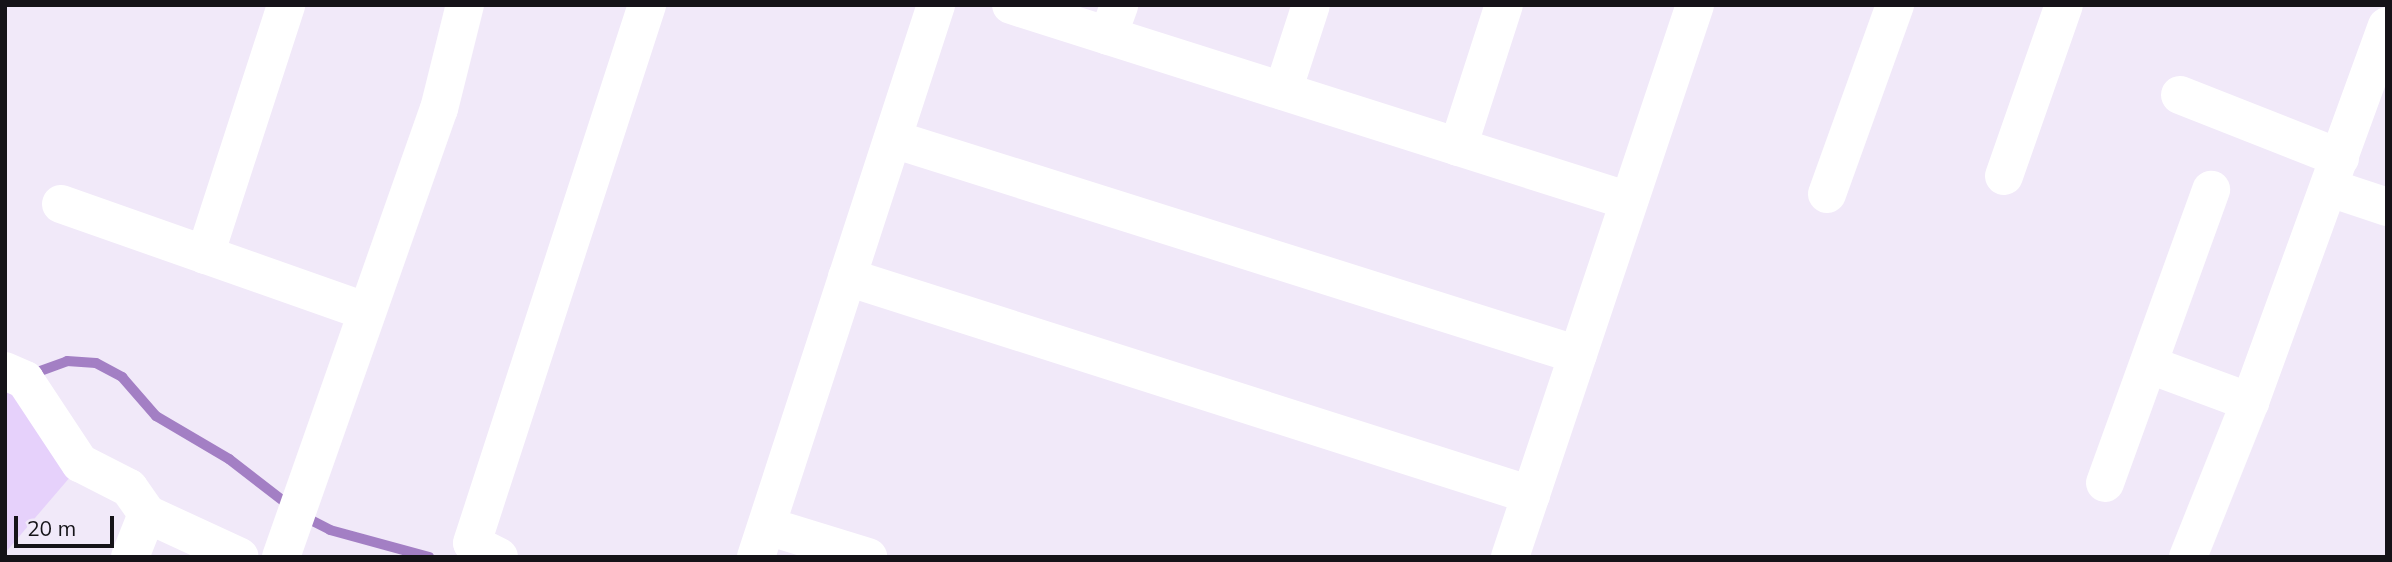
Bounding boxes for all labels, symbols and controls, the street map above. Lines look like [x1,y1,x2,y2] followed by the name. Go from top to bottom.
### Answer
[18,503,117,546] scale bar
[27,515,76,541] text: 20 m

